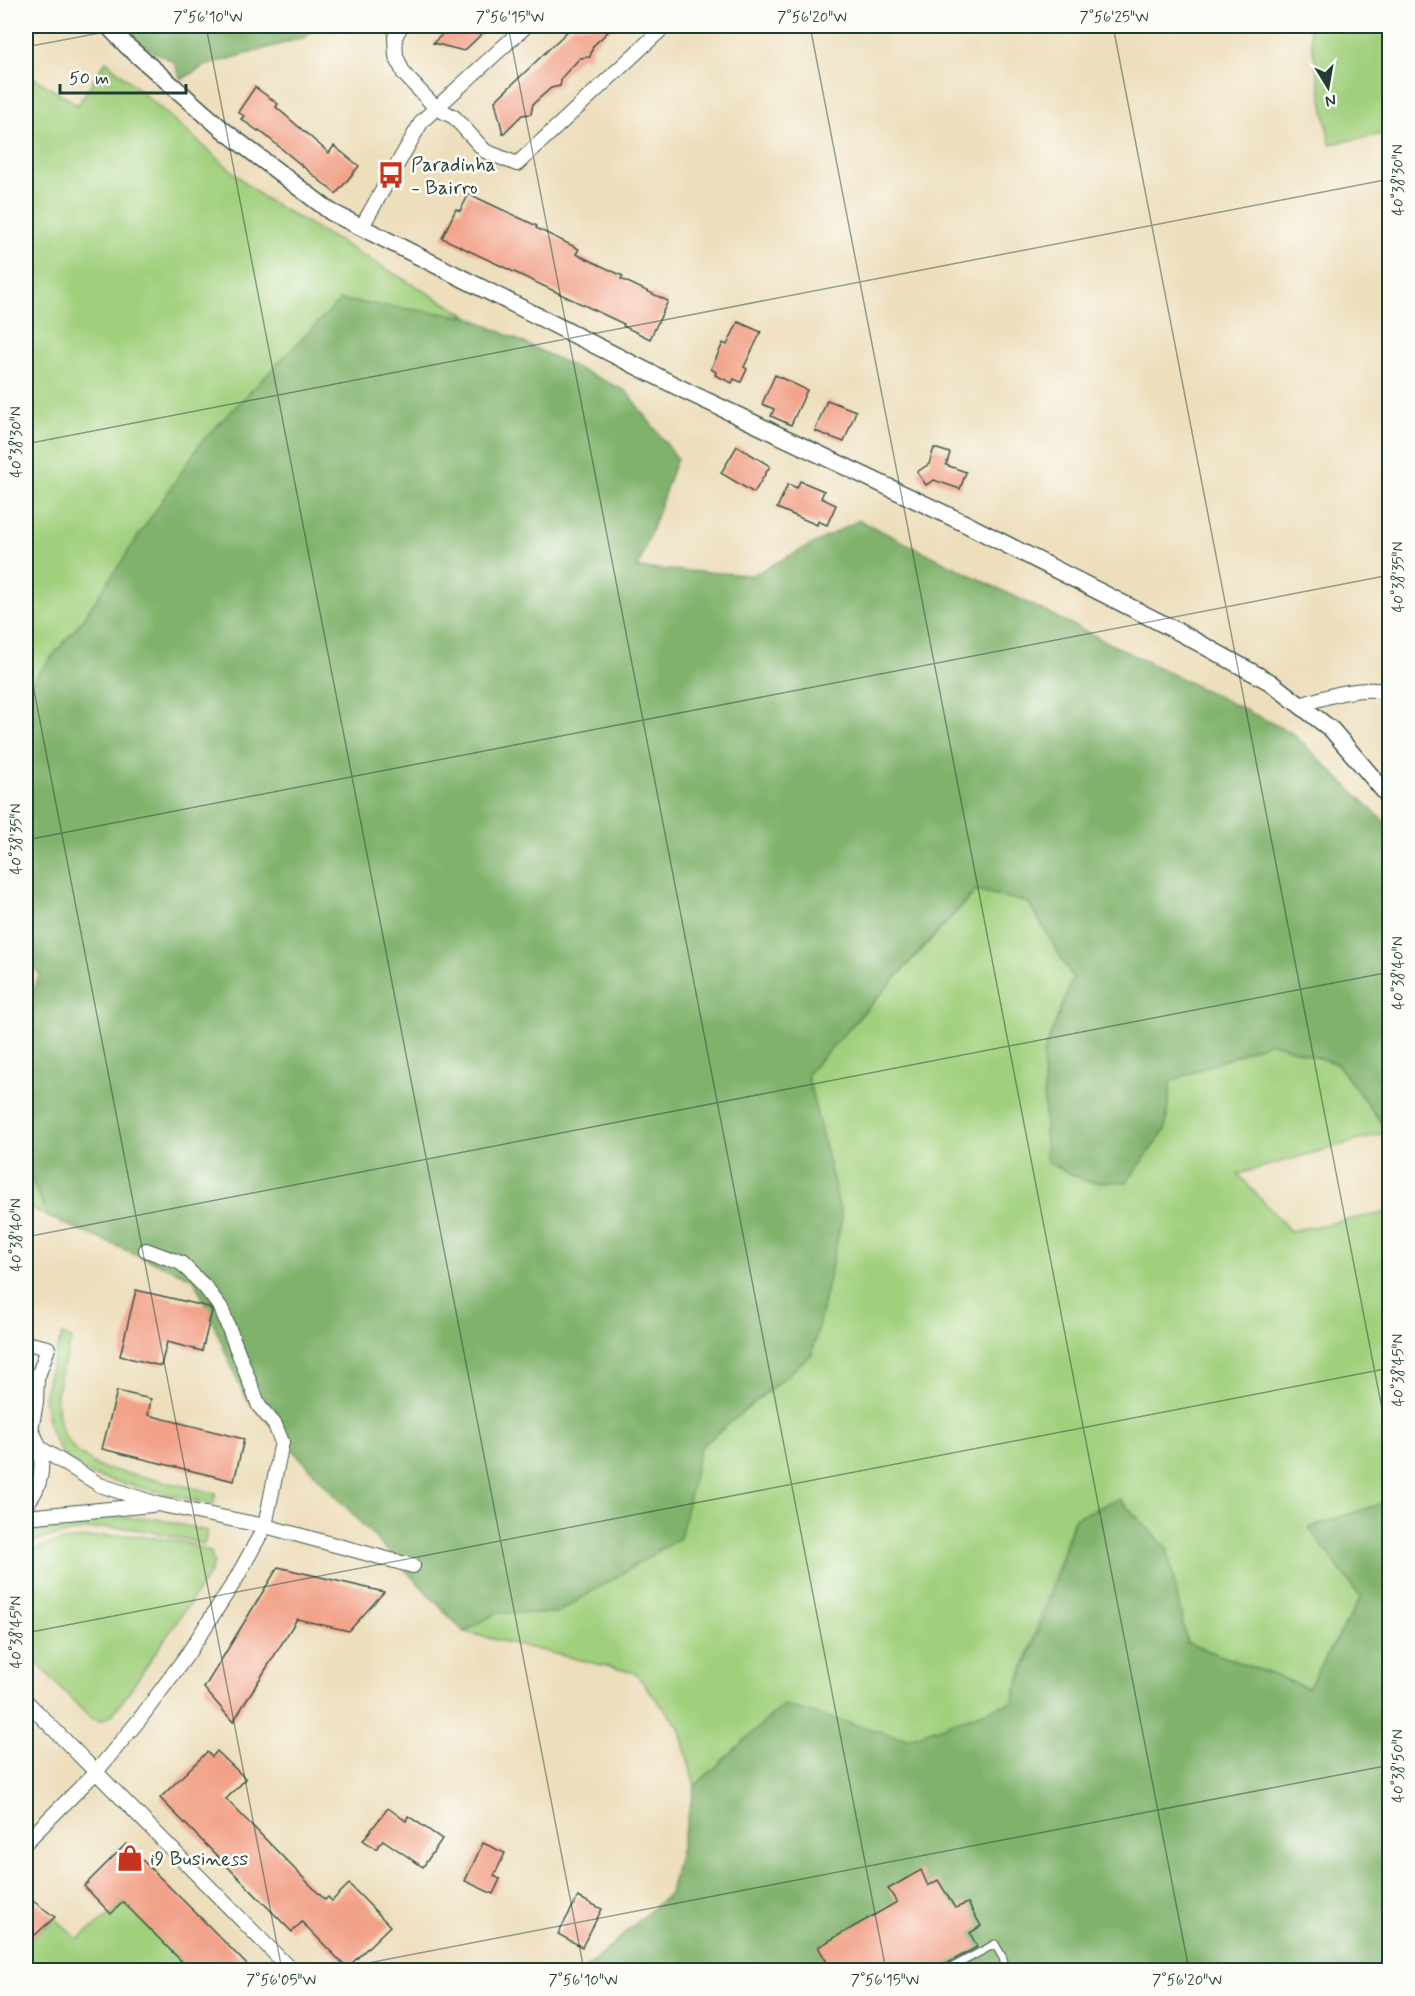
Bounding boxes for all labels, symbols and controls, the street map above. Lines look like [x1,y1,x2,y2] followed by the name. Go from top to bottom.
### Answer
[173,8,243,28] text: 7°56'10"W
[476,8,544,28] text: 7°56'15"W
[777,8,847,28] text: 7°56'20"W
[1079,8,1149,28] text: 7°56'25"W
[60,57,186,95] scale bar
[1298,57,1358,117] north arrow
[69,67,109,91] text: 50 m
[1323,89,1338,112] text: N
[1389,144,1409,216] text: 40°38'30"N
[411,152,496,202] place label: Paradinha - Bairro
[376,160,406,190] bus stop icon: Paradinha - Bairro
[7,406,27,478] text: 40°38'30"N
[1389,542,1409,612] text: 40°38'35"N
[7,804,27,874] text: 40°38'35"N
[1389,936,1409,1010] text: 40°38'40"N
[7,1198,27,1272] text: 40°38'40"N
[1389,1334,1409,1406] text: 40°38'45"N
[7,1596,27,1668] text: 40°38'45"N
[1389,1729,1409,1803] text: 40°38'50"N
[115,1843,145,1873] shop icon: i9 Business
[150,1846,248,1873] place label: i9 Business
[246,1971,316,1991] text: 7°56'05"W
[548,1971,618,1991] text: 7°56'10"W
[851,1971,919,1991] text: 7°56'15"W
[1152,1971,1222,1991] text: 7°56'20"W

